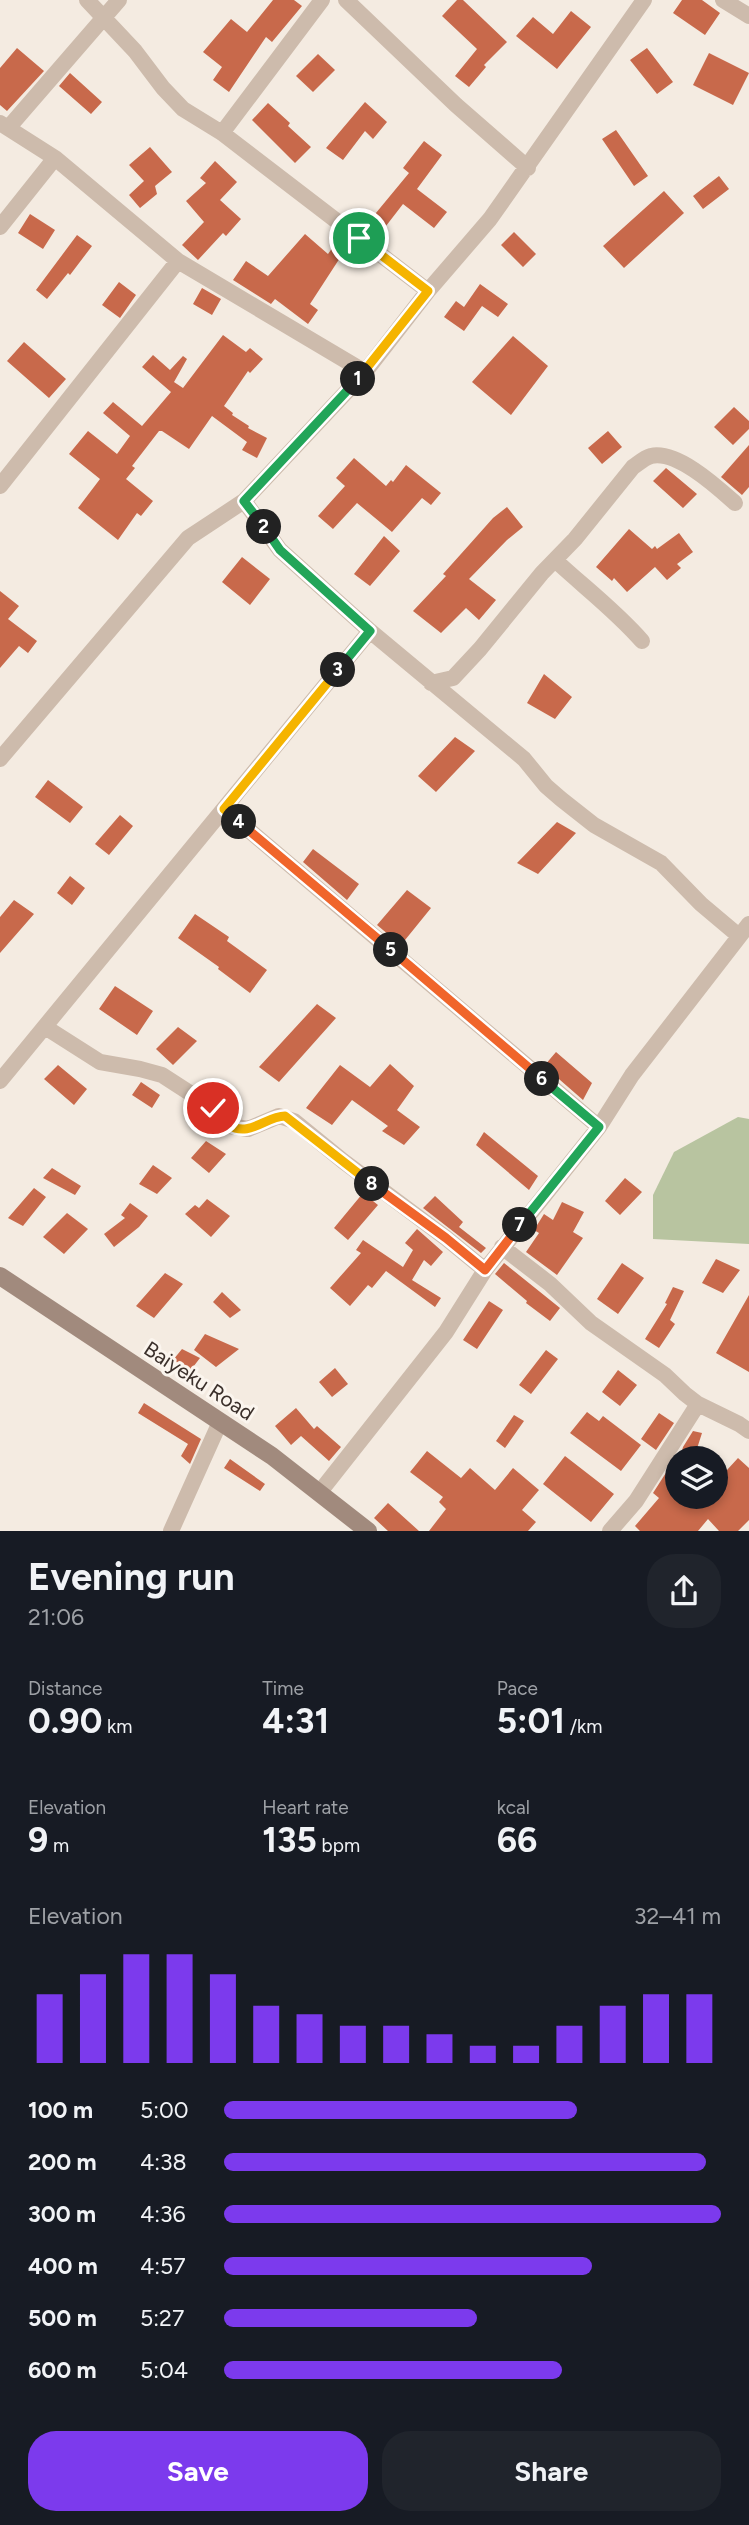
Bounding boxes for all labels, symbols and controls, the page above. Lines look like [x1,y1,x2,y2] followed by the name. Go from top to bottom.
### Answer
[329,208,389,268] pin
[340,219,378,257] icon: arrive
[340,362,376,396] pin: 1
[353,367,362,390] text: 1
[246,510,282,544] pin: 2
[258,515,269,538] text: 2
[320,652,356,688] pin: 3
[332,658,343,681] text: 3
[222,804,256,840] pin: 4
[232,810,245,833] text: 4
[374,932,408,968] pin: 5
[385,938,396,961] text: 5
[524,1062,560,1096] pin: 6
[536,1067,547,1090] text: 6
[183,1078,243,1138] pin
[194,1089,232,1127] icon: check
[354,1166,390,1202] pin: 8
[366,1172,377,1195] text: 8
[503,1208,538,1242] pin: 7
[514,1213,525,1236] text: 7
[140,1336,259,1425] street label: Baiyeku Road
[665,1446,728,1509] map controls
[665,1446,728,1509] button: layers
[28,1554,235,1600] text: Evening run
[647,1554,721,1628] button: share
[28,1603,84,1631] text: 21:06
[28,1677,102,1700] text: Distance
[262,1677,304,1700] text: Time
[497,1677,538,1700] text: Pace
[28,1700,102,1742] text: 0.90
[262,1700,329,1742] text: 4:31
[497,1700,565,1742] text: 5:01
[102,1715,132,1738] text: km
[565,1715,602,1738] text: /km
[28,1796,106,1819] text: Elevation
[262,1796,349,1819] text: Heart rate
[497,1796,530,1819] text: kcal
[28,1819,48,1861] text: 9
[262,1819,317,1861] text: 135
[497,1819,537,1861] text: 66
[48,1834,69,1857] text: m
[317,1834,360,1857] text: bpm
[28,1902,123,1930] text: Elevation
[634,1902,721,1930] text: 32–41 m
[28,2096,93,2124] text: 100 m
[140,2096,189,2124] text: 5:00
[28,2148,97,2176] text: 200 m
[140,2148,187,2176] text: 4:38
[28,2200,96,2228] text: 300 m
[140,2200,186,2228] text: 4:36
[28,2252,98,2280] text: 400 m
[140,2252,186,2280] text: 4:57
[28,2304,97,2332] text: 500 m
[140,2304,184,2332] text: 5:27
[28,2356,97,2384] text: 600 m
[140,2356,188,2384] text: 5:04
[28,2431,368,2511] button: Save
[382,2431,721,2511] button: Share

